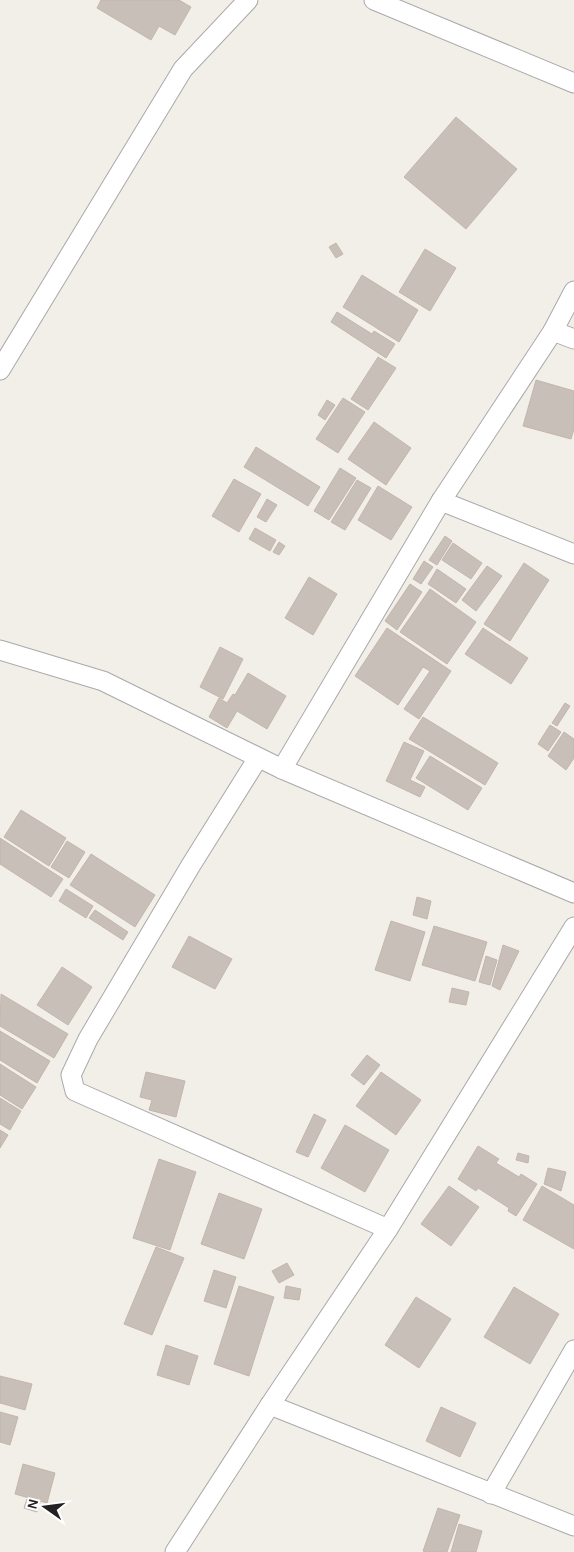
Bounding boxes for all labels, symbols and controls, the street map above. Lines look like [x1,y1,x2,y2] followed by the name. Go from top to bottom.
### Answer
[20,1482,70,1532] north arrow
[23,1497,42,1511] text: N

